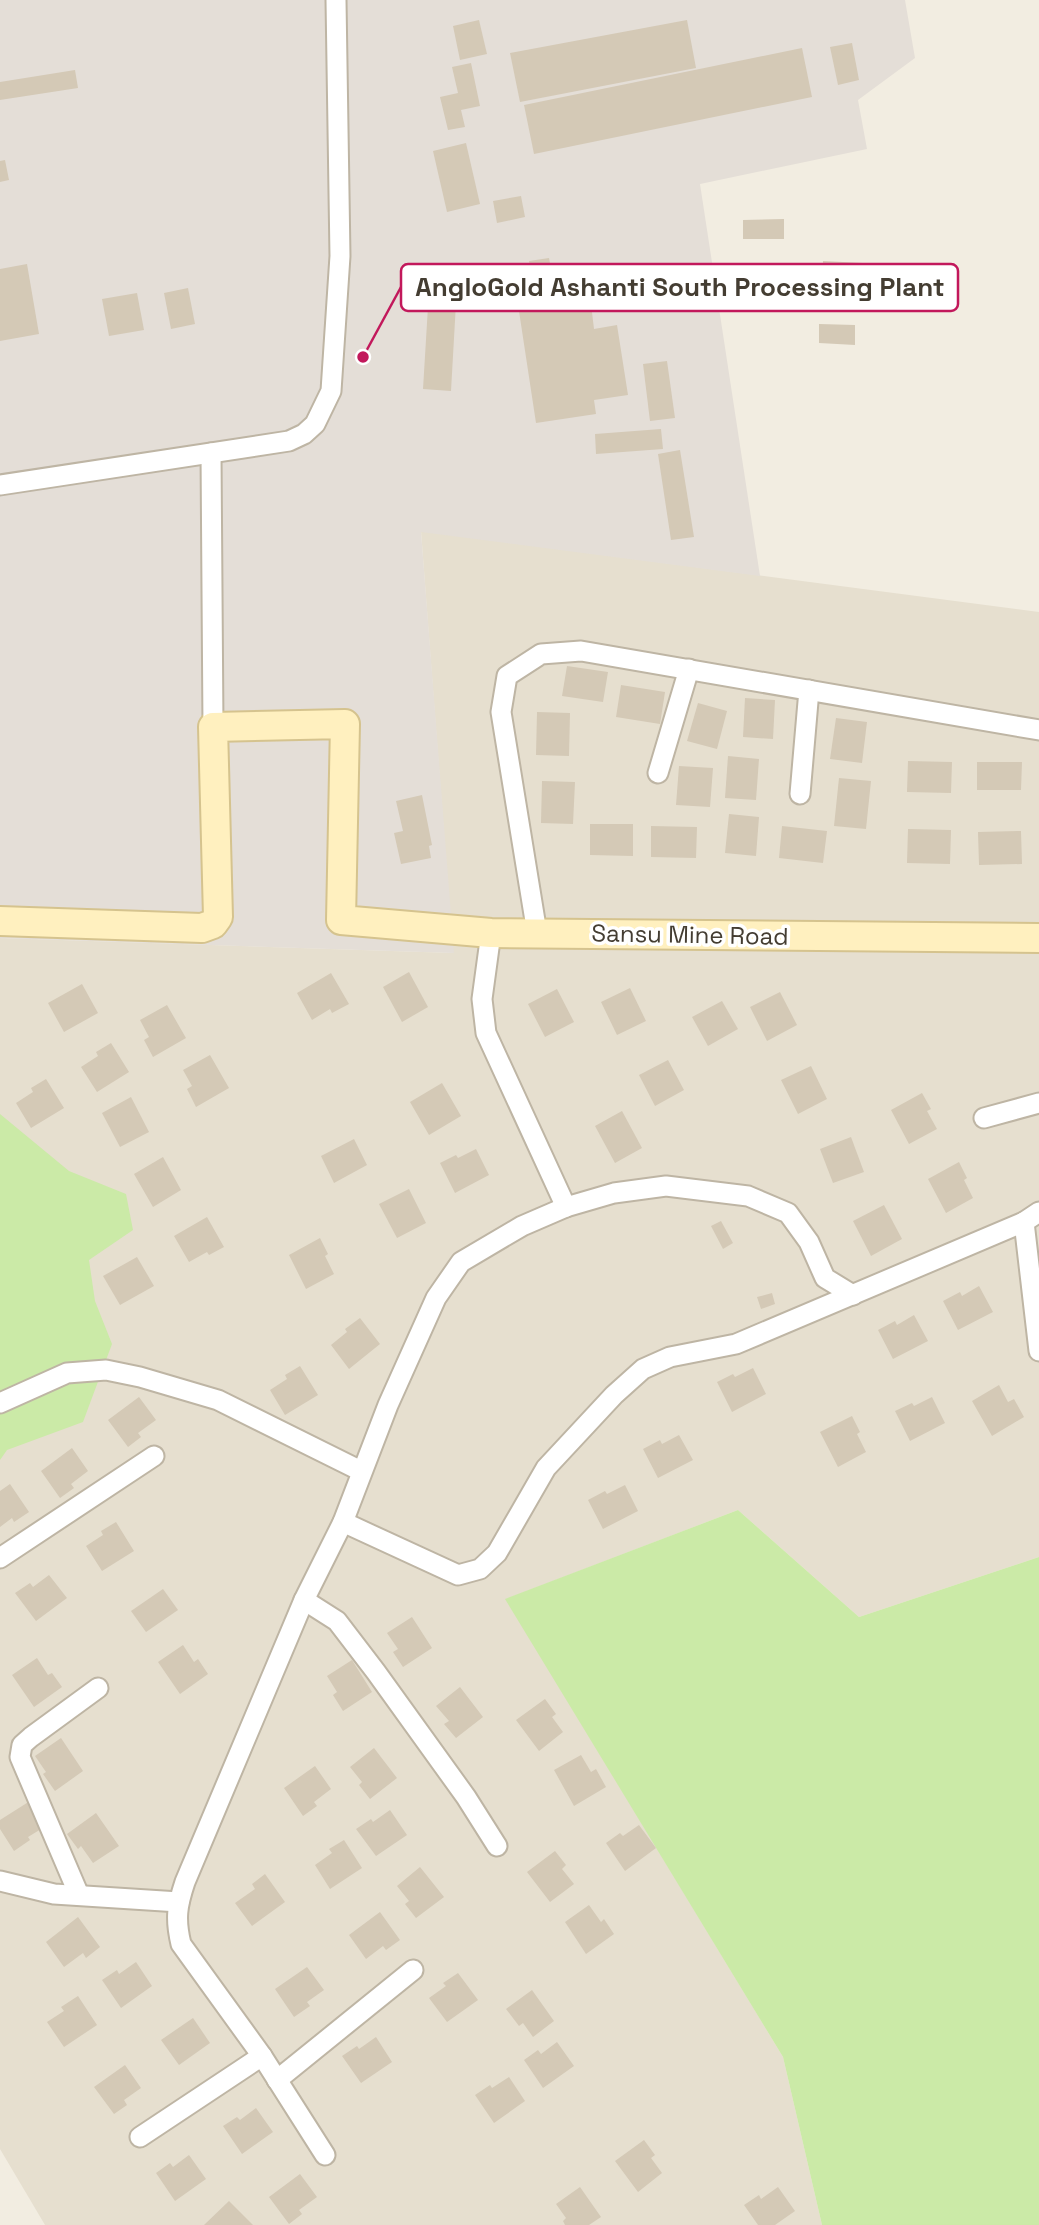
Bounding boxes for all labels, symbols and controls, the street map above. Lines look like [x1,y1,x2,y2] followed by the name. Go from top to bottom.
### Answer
[401,264,958,311] callout: AngloGold Ashanti South Processing Plant
[415,270,945,304] text: AngloGold Ashanti South Processing Plant
[591,917,789,952] street label: Sansu Mine Road

